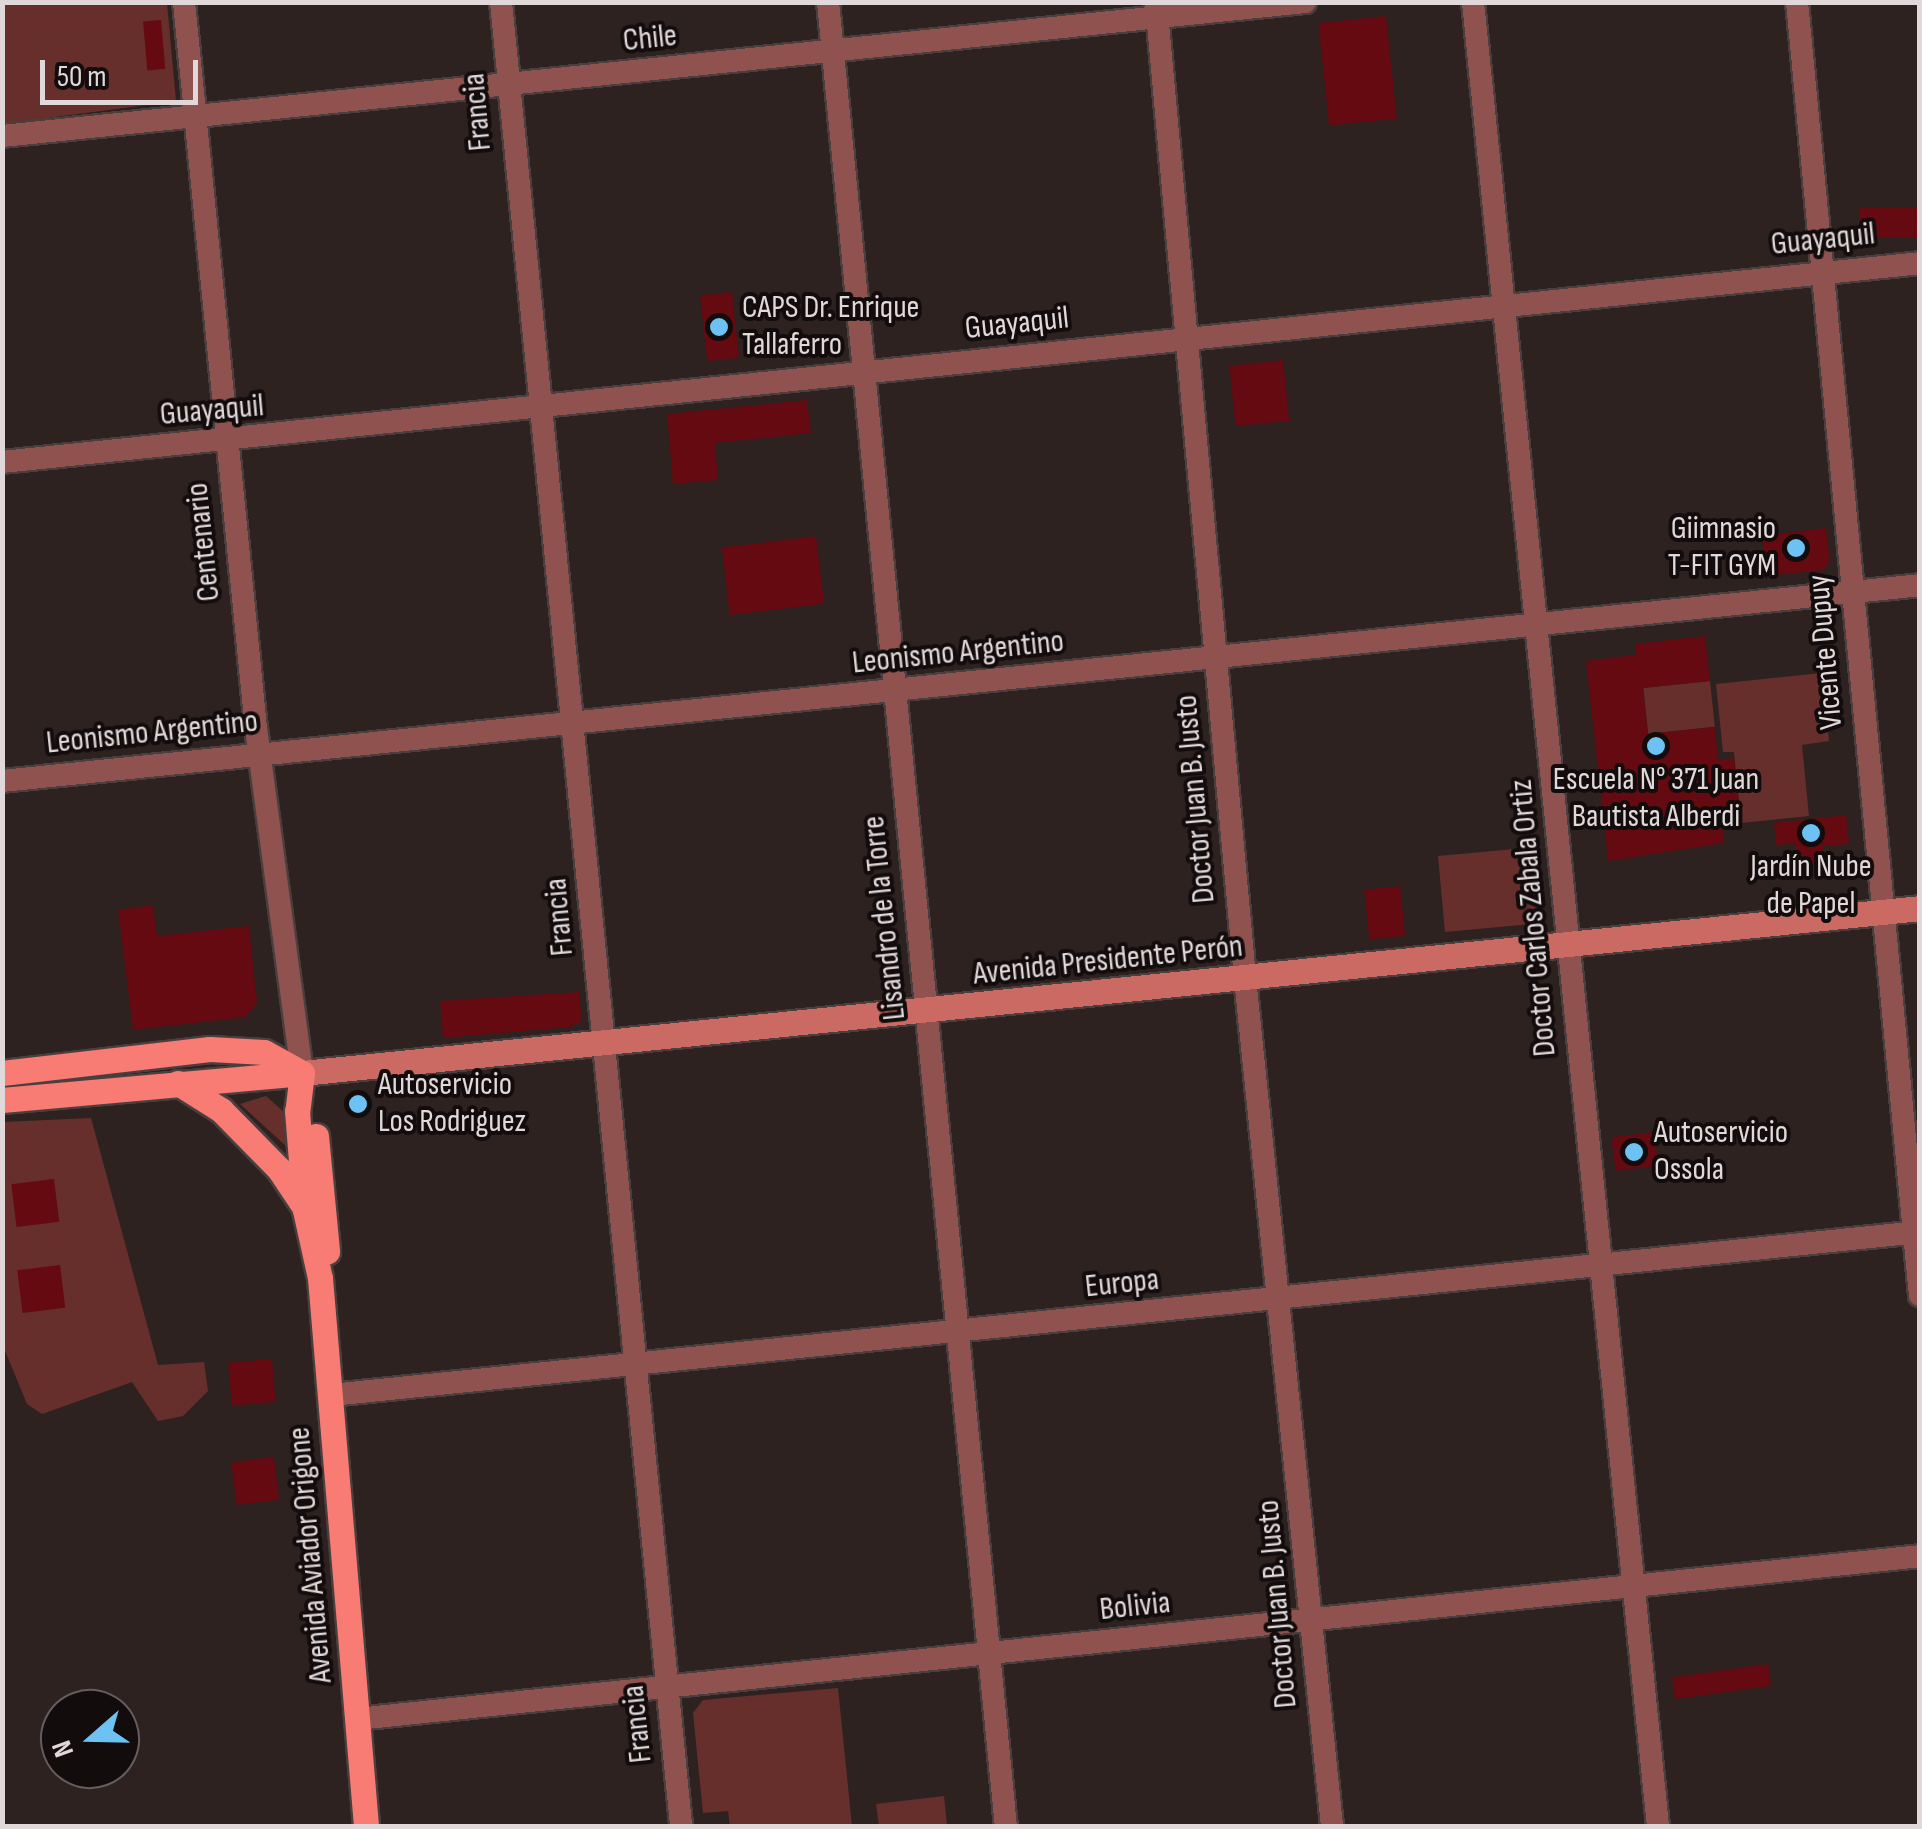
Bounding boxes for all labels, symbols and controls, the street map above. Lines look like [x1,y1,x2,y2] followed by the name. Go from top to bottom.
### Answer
[621,17,679,61] street label: Chile
[45,40,202,102] scale bar
[57,59,106,95] text: 50 m
[455,72,501,152] street label: Francia
[1769,215,1877,265] street label: Guayaquil
[742,290,919,365] place label: CAPS Dr. Enrique Tallaferro
[963,299,1071,349] street label: Guayaquil
[706,314,732,340] marker: CAPS Dr. Enrique Tallaferro
[158,387,266,435] street label: Guayaquil
[179,481,229,603] street label: Centenario
[1668,511,1776,586] place label: Giimnasio T-FIT GYM
[1785,537,1807,559] marker: Giimnasio T-FIT GYM
[1800,573,1852,731] street label: Vicente Dupuy
[850,623,1066,683] street label: Leonismo Argentino
[1168,693,1224,905] street label: Doctor Juan B. Justo
[44,703,260,763] street label: Leonismo Argentino
[1645,735,1667,757] marker: Escuela N° 371 Juan Bautista Alberdi
[1553,762,1759,837] place label: Escuela N° 371 Juan Bautista Alberdi
[1503,778,1565,1058] street label: Doctor Carlos Zabala Ortiz
[855,814,915,1022] street label: Lisandro de la Torre
[1800,822,1822,844] marker: Jardín Nube de Papel
[1750,849,1872,924] place label: Jardín Nube de Papel
[537,877,583,957] street label: Francia
[971,928,1245,994] street label: Avenida Presidente Perón
[378,1067,526,1142] place label: Autoservicio Los Rodriguez
[347,1093,369,1115] marker: Autoservicio Los Rodriguez
[1654,1115,1788,1190] place label: Autoservicio Ossola
[1623,1141,1645,1163] marker: Autoservicio Ossola
[1083,1261,1161,1307] street label: Europa
[281,1425,341,1685] street label: Avenida Aviador Origone
[1250,1498,1306,1710] street label: Doctor Juan B. Justo
[1098,1584,1172,1630] street label: Bolivia
[615,1683,661,1765] street label: Francia
[40,1689,140,1789] north arrow
[45,1736,81,1761] text: N

